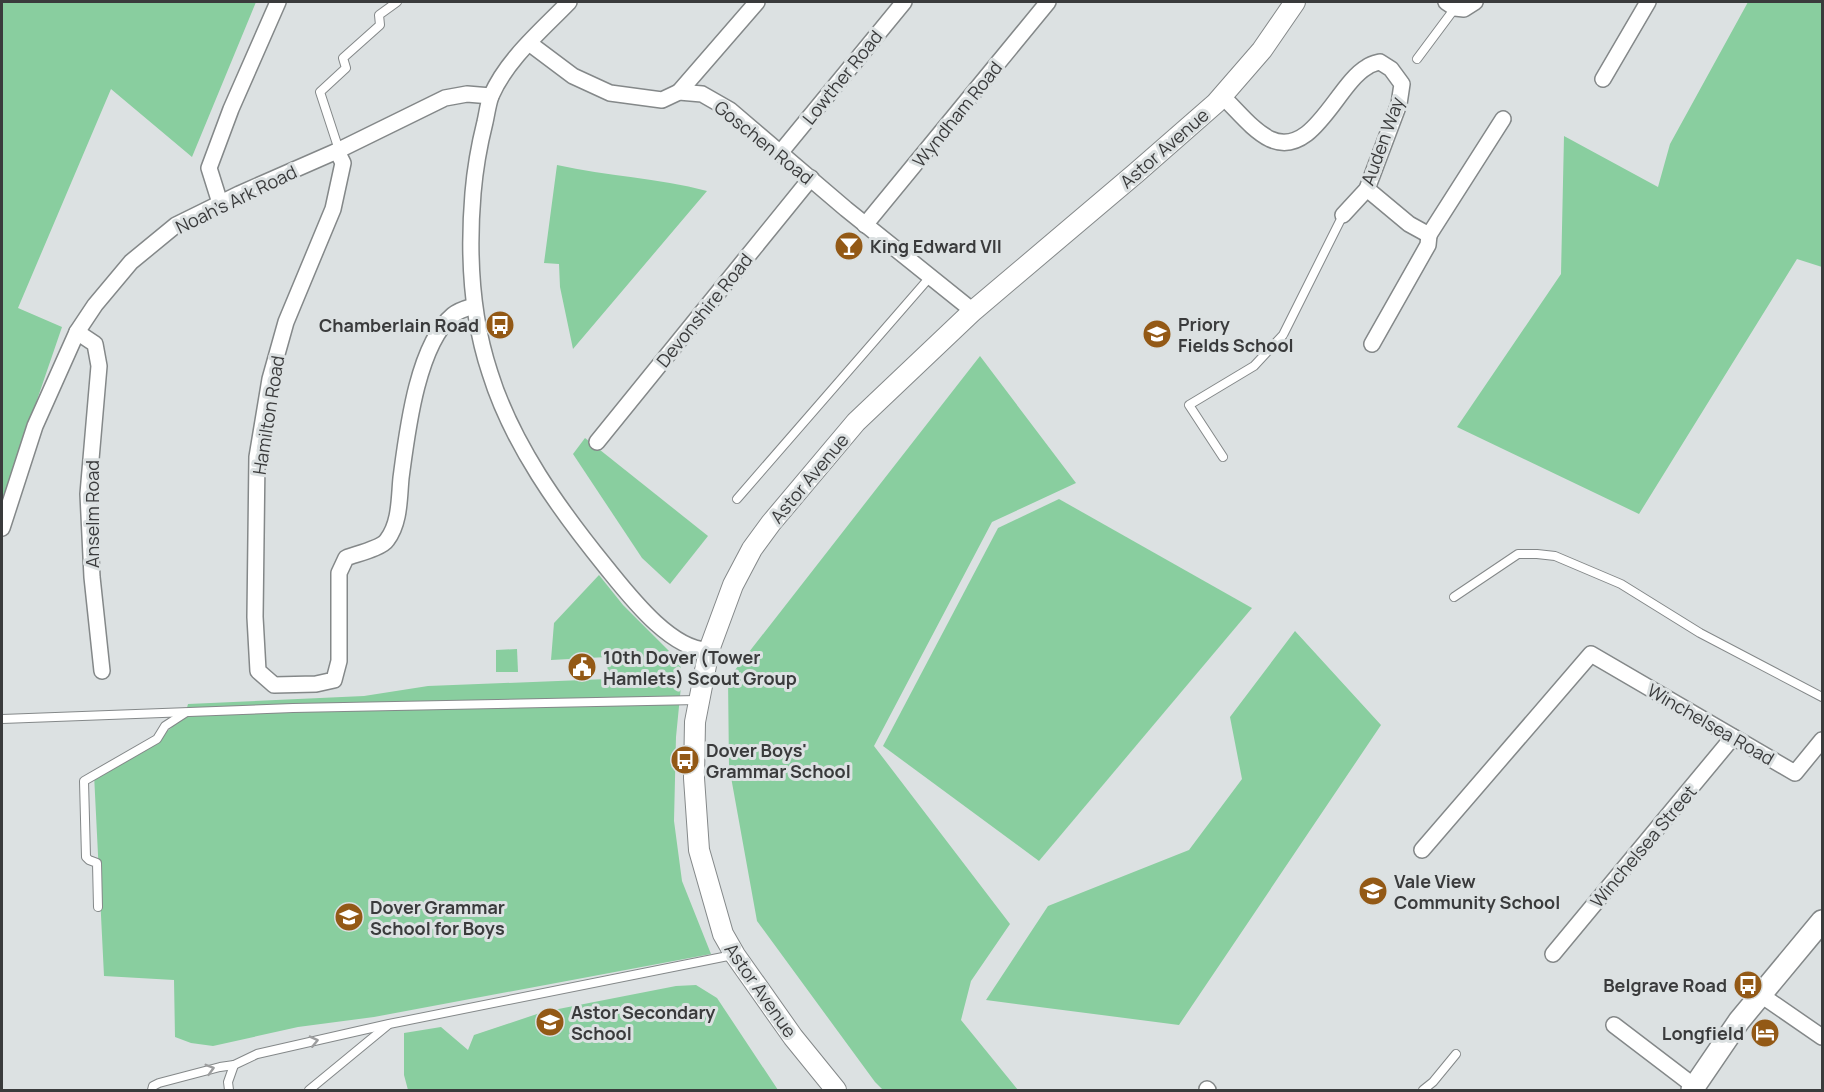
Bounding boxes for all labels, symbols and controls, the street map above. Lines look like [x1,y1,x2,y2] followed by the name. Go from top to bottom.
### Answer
[797,25,887,129] street label: Lowther Road
[907,56,1007,172] street label: Wyndham Road
[1355,93,1409,188] street label: Auden Way
[710,95,818,189] street label: Goschen Road
[1115,103,1213,193] street label: Astor Avenue
[171,159,301,239] street label: Noah's Ark Road
[833,230,865,262] bar icon: King Edward VII
[870,234,1002,258] place label: King Edward VII
[651,248,757,372] street label: Devonshire Road
[484,309,516,341] bus stop icon: Chamberlain Road
[1178,312,1294,357] place label: Priory Fields School
[319,313,479,337] place label: Chamberlain Road
[1141,318,1173,350] school or university icon: Priory Fields School
[247,354,289,476] street label: Hamilton Road
[764,428,854,528] street label: Astor Avenue
[80,460,104,568] street label: Anselm Road
[603,645,797,690] place label: 10th Dover (Tower Hamlets) Scout Group
[566,651,598,683] public building icon: 10th Dover (Tower Hamlets) Scout Group
[1643,678,1779,770] street label: Winchelsea Road
[706,738,851,783] place label: Dover Boys' Grammar School
[669,744,701,776] bus stop icon: Dover Boys' Grammar School
[1585,780,1701,912] street label: Winchelsea Street
[1394,869,1560,914] place label: Vale View Community School
[1357,875,1389,907] school or university icon: Vale View Community School
[370,895,505,940] place label: Dover Grammar School for Boys
[333,901,365,933] school or university icon: Dover Grammar School for Boys
[720,938,802,1042] street label: Astor Avenue
[1732,969,1764,1001] bus stop icon: Belgrave Road
[1603,973,1727,997] place label: Belgrave Road
[571,1000,715,1045] place label: Astor Secondary School
[534,1006,566,1038] school or university icon: Astor Secondary School
[1749,1017,1781,1049] hotel icon: Longfield
[1662,1021,1744,1045] place label: Longfield
[309,1035,319,1048] one-way arrow
[205,1064,215,1077] one-way arrow

